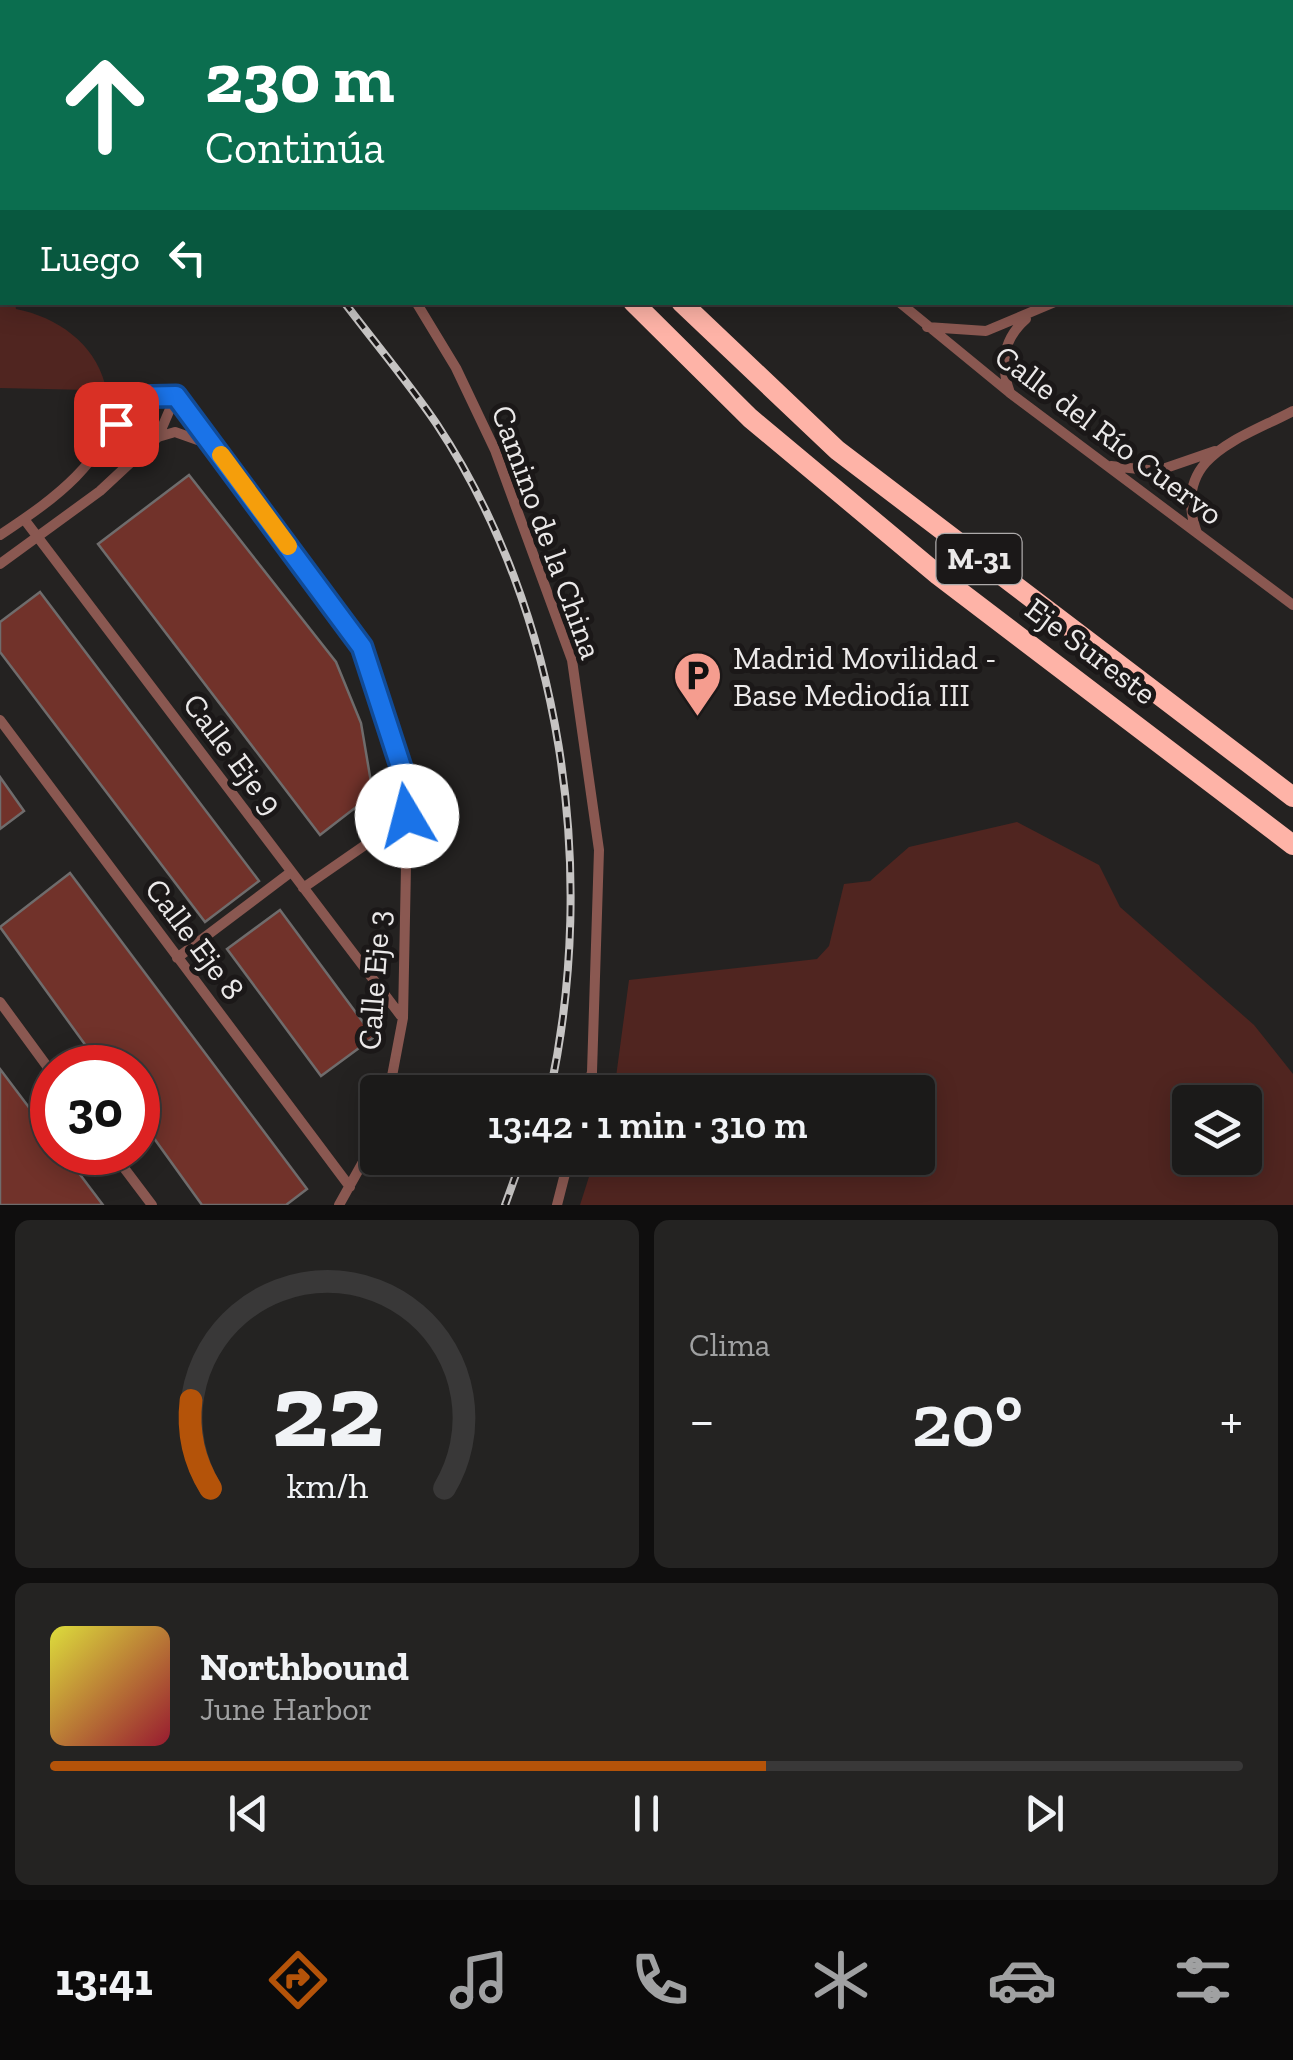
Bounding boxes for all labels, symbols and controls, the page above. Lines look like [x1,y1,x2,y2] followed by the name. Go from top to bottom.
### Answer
[205,36,395,120] text: 230 m
[40,40,170,170] icon: ahead
[205,121,385,175] text: Continúa
[160,230,215,285] icon: left
[40,235,140,281] text: Luego
[988,337,1230,533] street label: Calle del Río Cuervo
[74,382,159,467] pin
[89,397,144,452] icon: arrive
[483,400,611,664] street label: Camino de la China
[936,534,1022,584] road number: M-31
[1018,590,1164,712] street label: Eje Sureste
[733,639,996,714] place label: Madrid Movilidad - Base Mediodía III
[672,650,724,718] parking icon: Madrid Movilidad - Base Mediodía III
[175,686,291,822] street label: Calle Eje 9
[355,764,459,868] position arrow
[137,871,253,1007] street label: Calle Eje 8
[350,909,398,1051] street label: Calle Eje 3
[30,1045,160,1175] speed limit sign: 30
[1172,1085,1262,1175] map controls
[1172,1085,1262,1175] button: layers
[488,1102,807,1148] text: 13:42 · 1 min · 310 m
[689,1326,770,1364] text: Clima
[271,1348,383,1473] text: 22
[912,1375,1023,1465] text: 20°
[689,1387,715,1453] text: −
[1220,1387,1243,1453] text: +
[286,1464,368,1507] text: km/h
[200,1644,409,1690] text: Northbound
[200,1690,372,1728] text: June Harbor
[221,1786,276,1841] icon: previous
[619,1786,674,1841] icon: pause
[1017,1786,1072,1841] icon: next
[263,1945,333,2015] icon: directions
[444,1945,514,2015] icon: music
[625,1945,695,2015] icon: phone
[806,1945,876,2015] icon: climate
[987,1945,1057,2015] icon: car
[1168,1945,1238,2015] icon: filters
[55,1953,153,2007] text: 13:41

